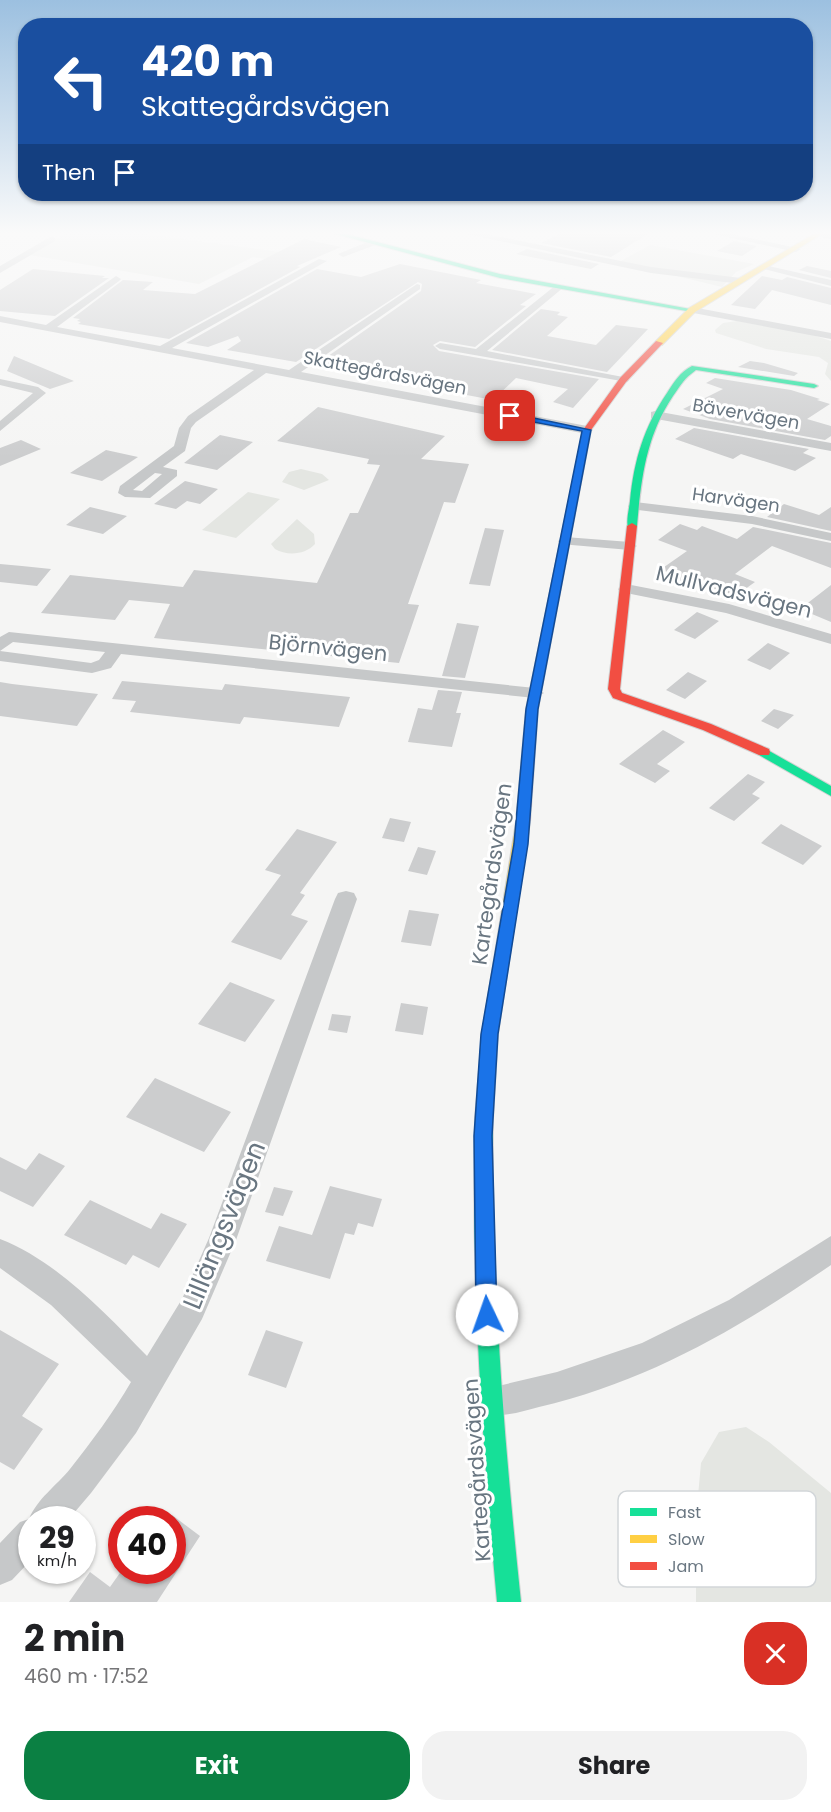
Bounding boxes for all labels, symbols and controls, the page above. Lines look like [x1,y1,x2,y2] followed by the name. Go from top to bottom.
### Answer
[141,32,274,91] text: 420 m
[42,42,120,120] icon: left
[141,88,390,125] text: Skattegårdsvägen
[108,156,141,189] icon: arrive
[42,157,96,188] text: Then
[301,344,469,401] street label: Skattegårdsvägen
[484,390,535,441] pin
[691,392,802,435] street label: Bävervägen
[493,399,526,432] icon: arrive
[691,481,782,518] street label: Harvägen
[653,558,815,625] street label: Mullvadsvägen
[267,627,389,668] street label: Björnvägen
[464,781,519,967] street label: Kartegårdsvägen
[174,1136,274,1314] street label: Lillängsvägen
[455,1283,519,1347] position arrow
[456,1378,497,1562] street label: Kartegårdsvägen
[618,1491,816,1587] legend
[668,1501,701,1524] text: Fast
[108,1506,186,1584] speed limit sign: 40
[39,1516,75,1559] text: 29
[668,1528,705,1551] text: Slow
[37,1550,77,1571] text: km/h
[668,1555,704,1578] text: Jam
[24,1613,125,1664] text: 2 min
[744,1622,807,1685] button: close
[24,1662,148,1690] text: 460 m · 17:52
[24,1731,410,1800] button: Exit
[422,1731,807,1800] button: Share

